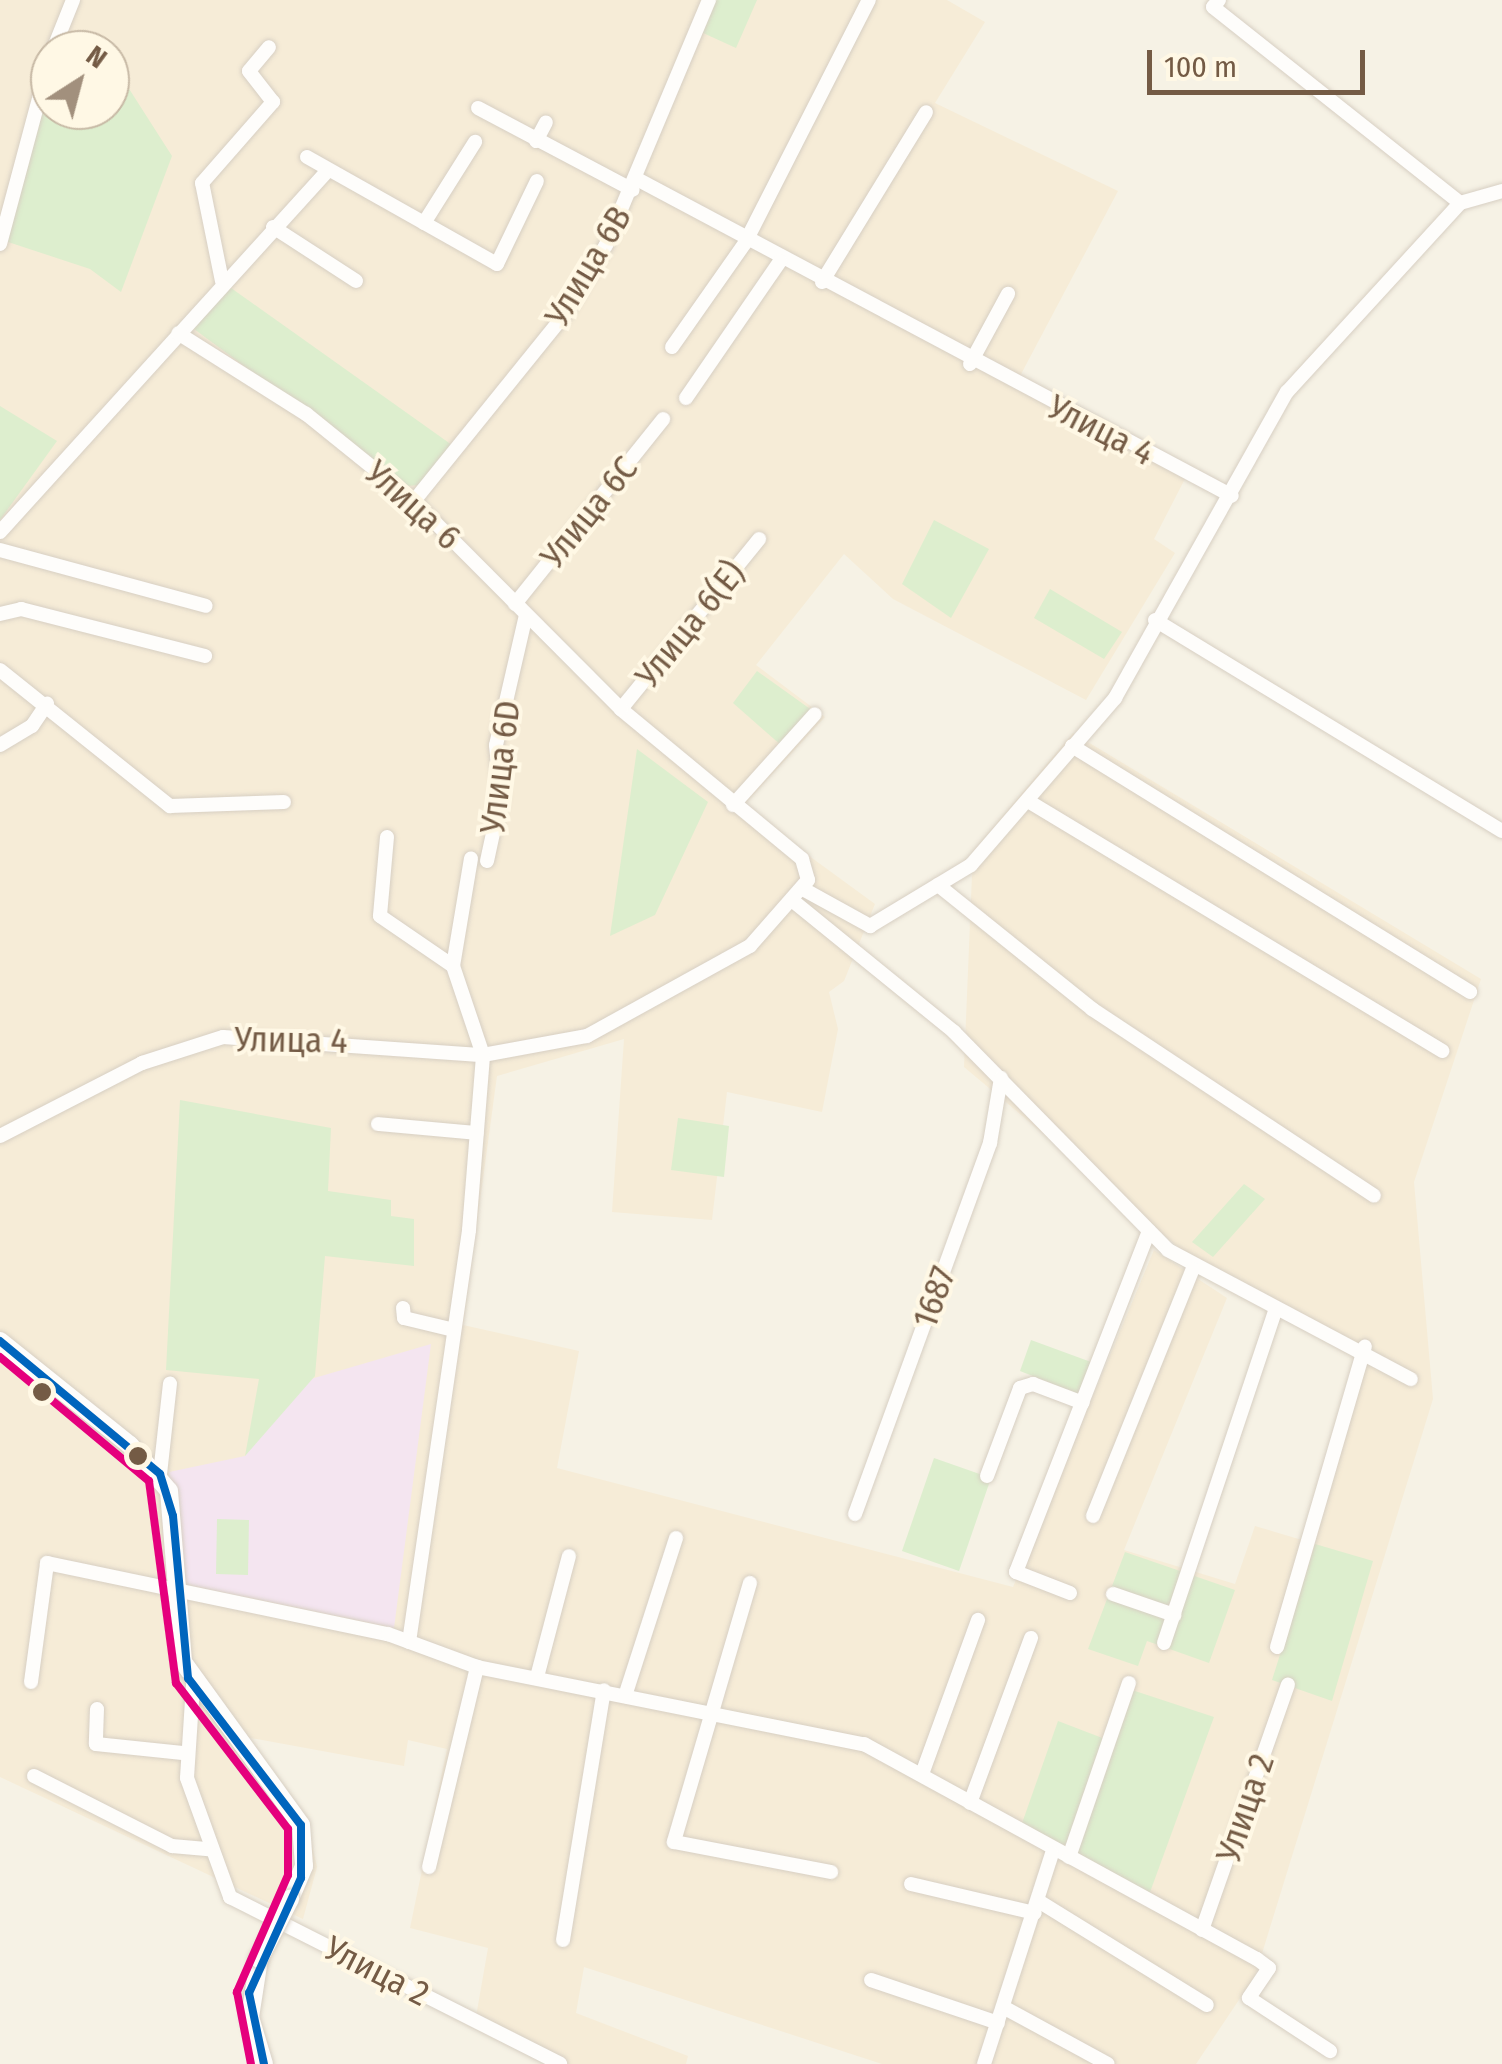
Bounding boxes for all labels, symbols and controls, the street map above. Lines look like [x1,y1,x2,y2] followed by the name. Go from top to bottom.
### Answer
[30,30,130,130] north arrow
[1152,30,1370,92] scale bar
[80,39,113,75] text: N
[1164,49,1237,85] text: 100 m
[536,198,640,334] street label: Улица 6B
[1041,386,1161,474] street label: Улица 4
[531,448,647,576] street label: Улица 6C
[357,451,469,559] street label: Улица 6
[626,552,754,696] street label: Улица 6(E)
[471,698,529,836] street label: Улица 6D
[234,1018,348,1062] street label: Улица 4
[904,1261,964,1333] street label: 1687
[32,1382,52,1402] unlabelled marker
[128,1446,148,1466] unlabelled marker
[1207,1748,1283,1868] street label: Улица 2
[318,1927,436,2015] street label: Улица 2

